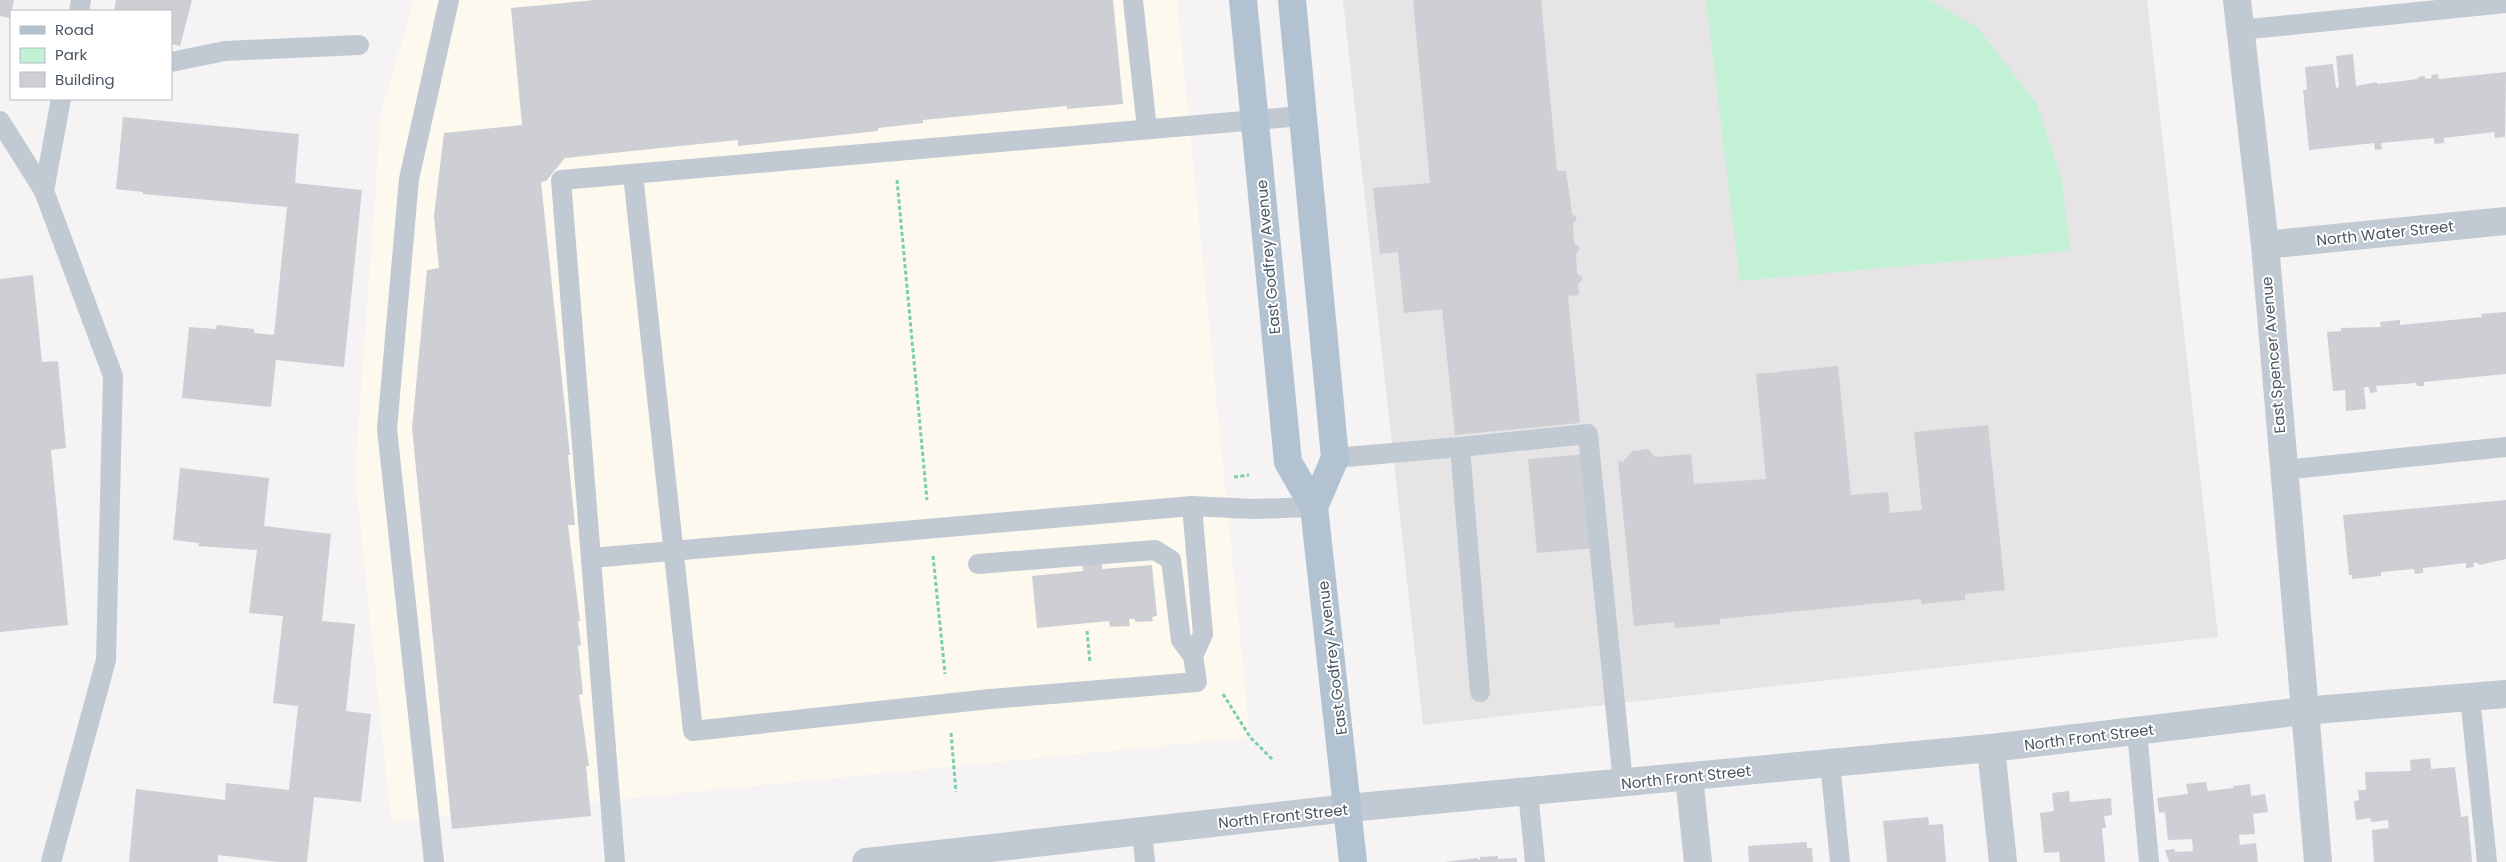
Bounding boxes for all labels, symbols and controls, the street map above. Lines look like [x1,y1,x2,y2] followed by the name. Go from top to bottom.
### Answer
[10,10,172,100] legend
[55,19,94,40] text: Road
[55,44,87,65] text: Park
[55,69,115,90] text: Building
[1251,179,1285,335] street label: East Godfrey Avenue
[2315,215,2455,251] street label: North Water Street
[2256,276,2290,434] street label: East Spencer Avenue
[1312,580,1352,736] street label: East Godfrey Avenue
[2023,719,2155,755] street label: North Front Street
[1620,760,1752,794] street label: North Front Street
[1217,799,1349,833] street label: North Front Street

